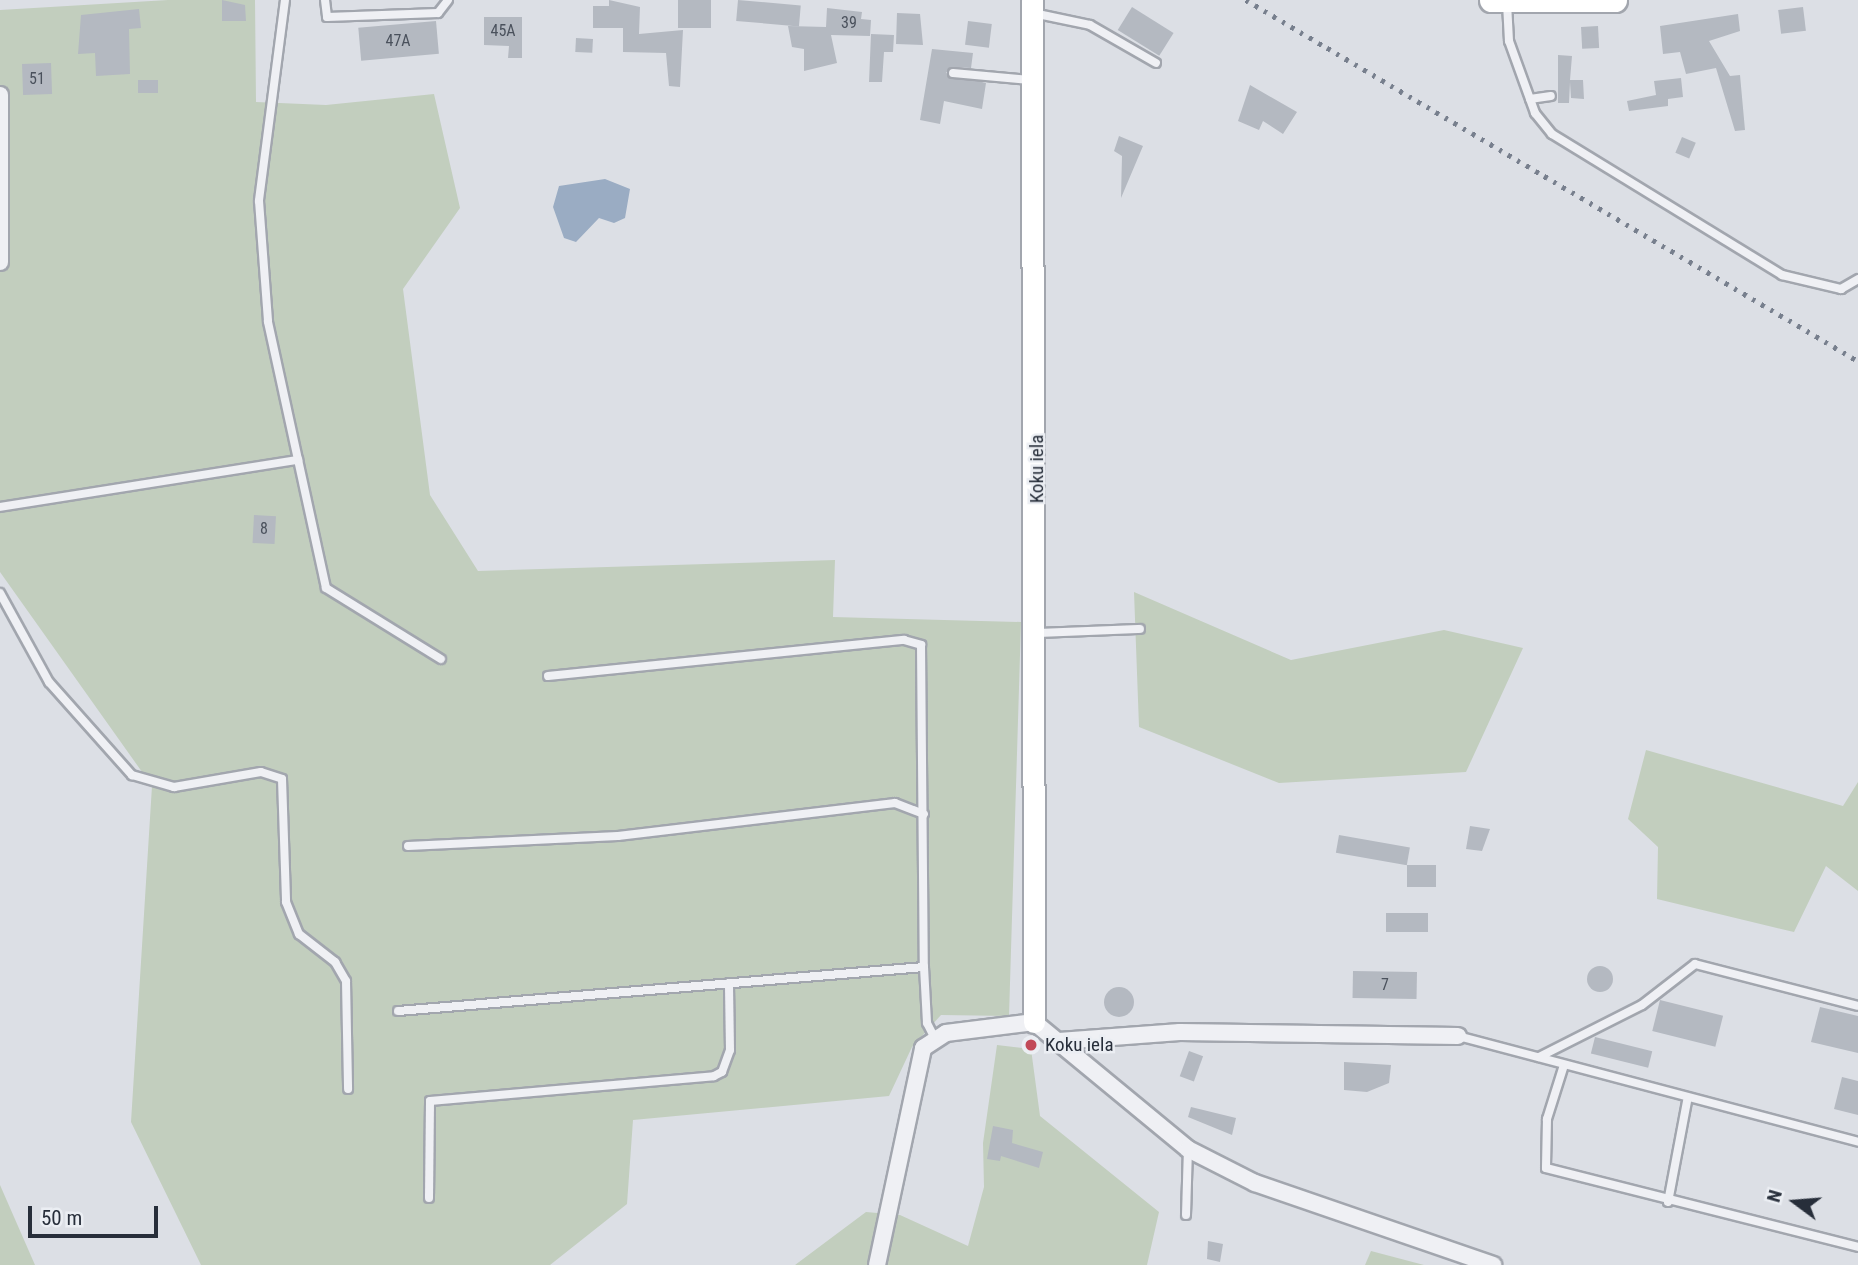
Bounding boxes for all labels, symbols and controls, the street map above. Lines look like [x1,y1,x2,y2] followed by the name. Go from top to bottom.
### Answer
[841,13,857,33] house number: 39
[490,21,516,41] house number: 45A
[385,31,411,51] house number: 47A
[29,69,45,89] house number: 51
[1026,435,1048,503] street label: Koku iela
[260,519,268,539] house number: 8
[1381,975,1389,995] house number: 7
[1045,1034,1113,1056] place label: Koku iela
[1023,1037,1039,1053] marker: Koku iela
[1760,1167,1830,1237] north arrow
[1762,1187,1787,1205] text: N
[32,1192,161,1236] scale bar
[41,1206,82,1230] text: 50 m

